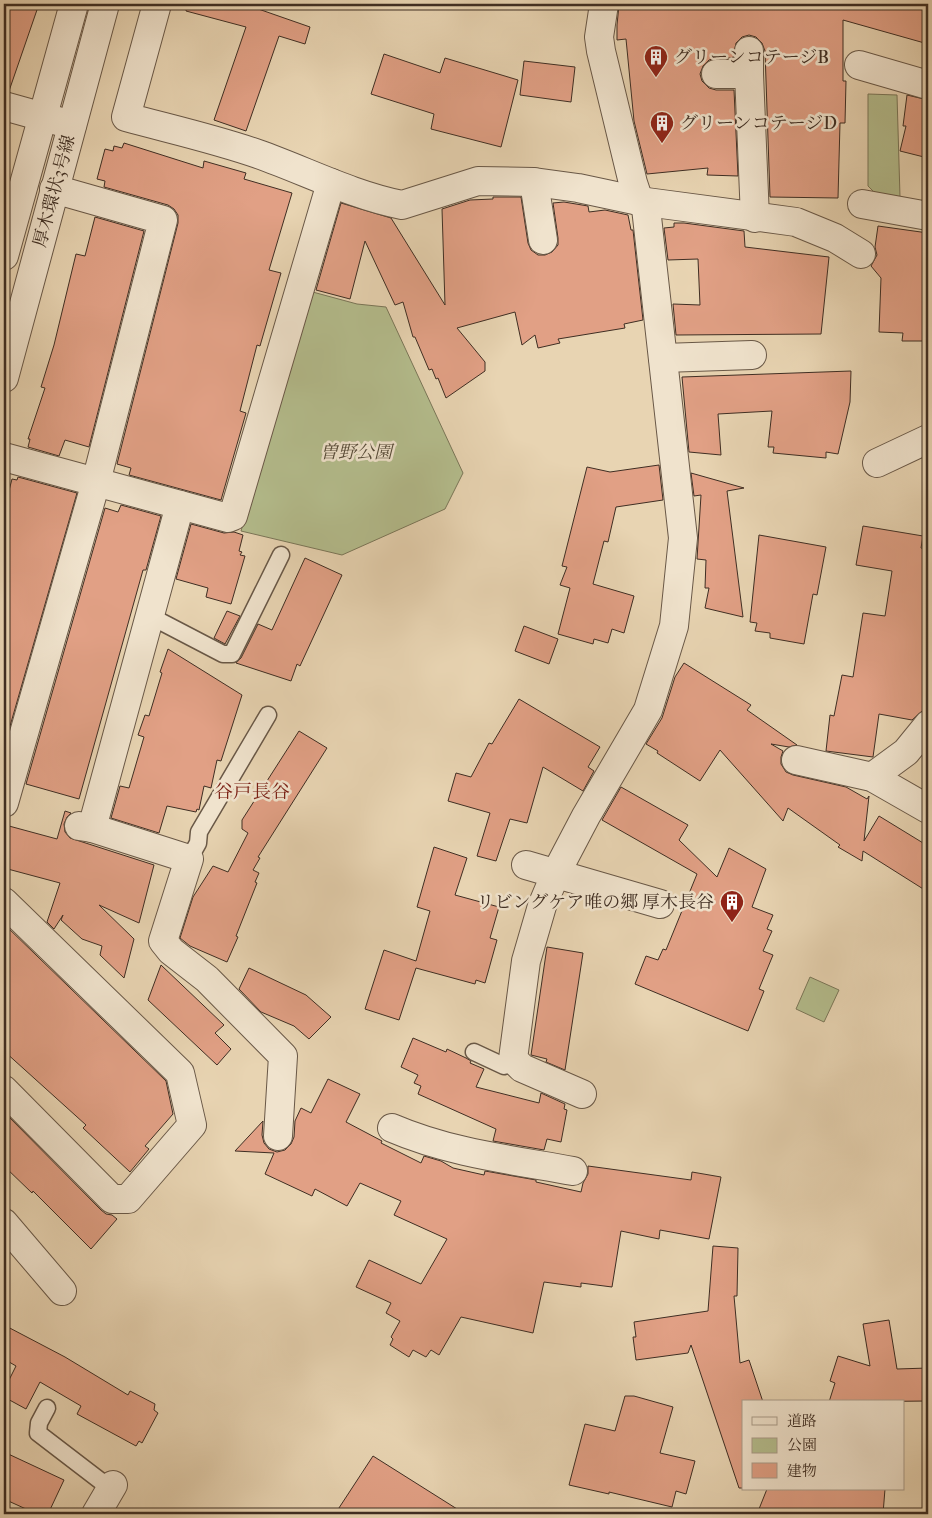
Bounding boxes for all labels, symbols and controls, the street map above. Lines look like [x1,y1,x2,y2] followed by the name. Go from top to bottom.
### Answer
[643,44,669,78] building icon: グリーンコテージB
[674,47,829,68] place label: グリーンコテージB
[649,110,675,144] building icon: グリーンコテージD
[680,113,837,134] place label: グリーンコテージD
[29,133,80,250] street label: 厚木環状3号線
[320,442,395,463] park label: 曽野公園
[214,781,290,803] district label: 谷戸長谷
[719,889,745,923] building icon: リビングケア唯の郷 厚木長谷
[477,892,714,913] place label: リビングケア唯の郷 厚木長谷
[742,1400,904,1490] legend
[787,1412,817,1430] text: 道路
[787,1436,817,1454] text: 公園
[787,1462,817,1480] text: 建物

